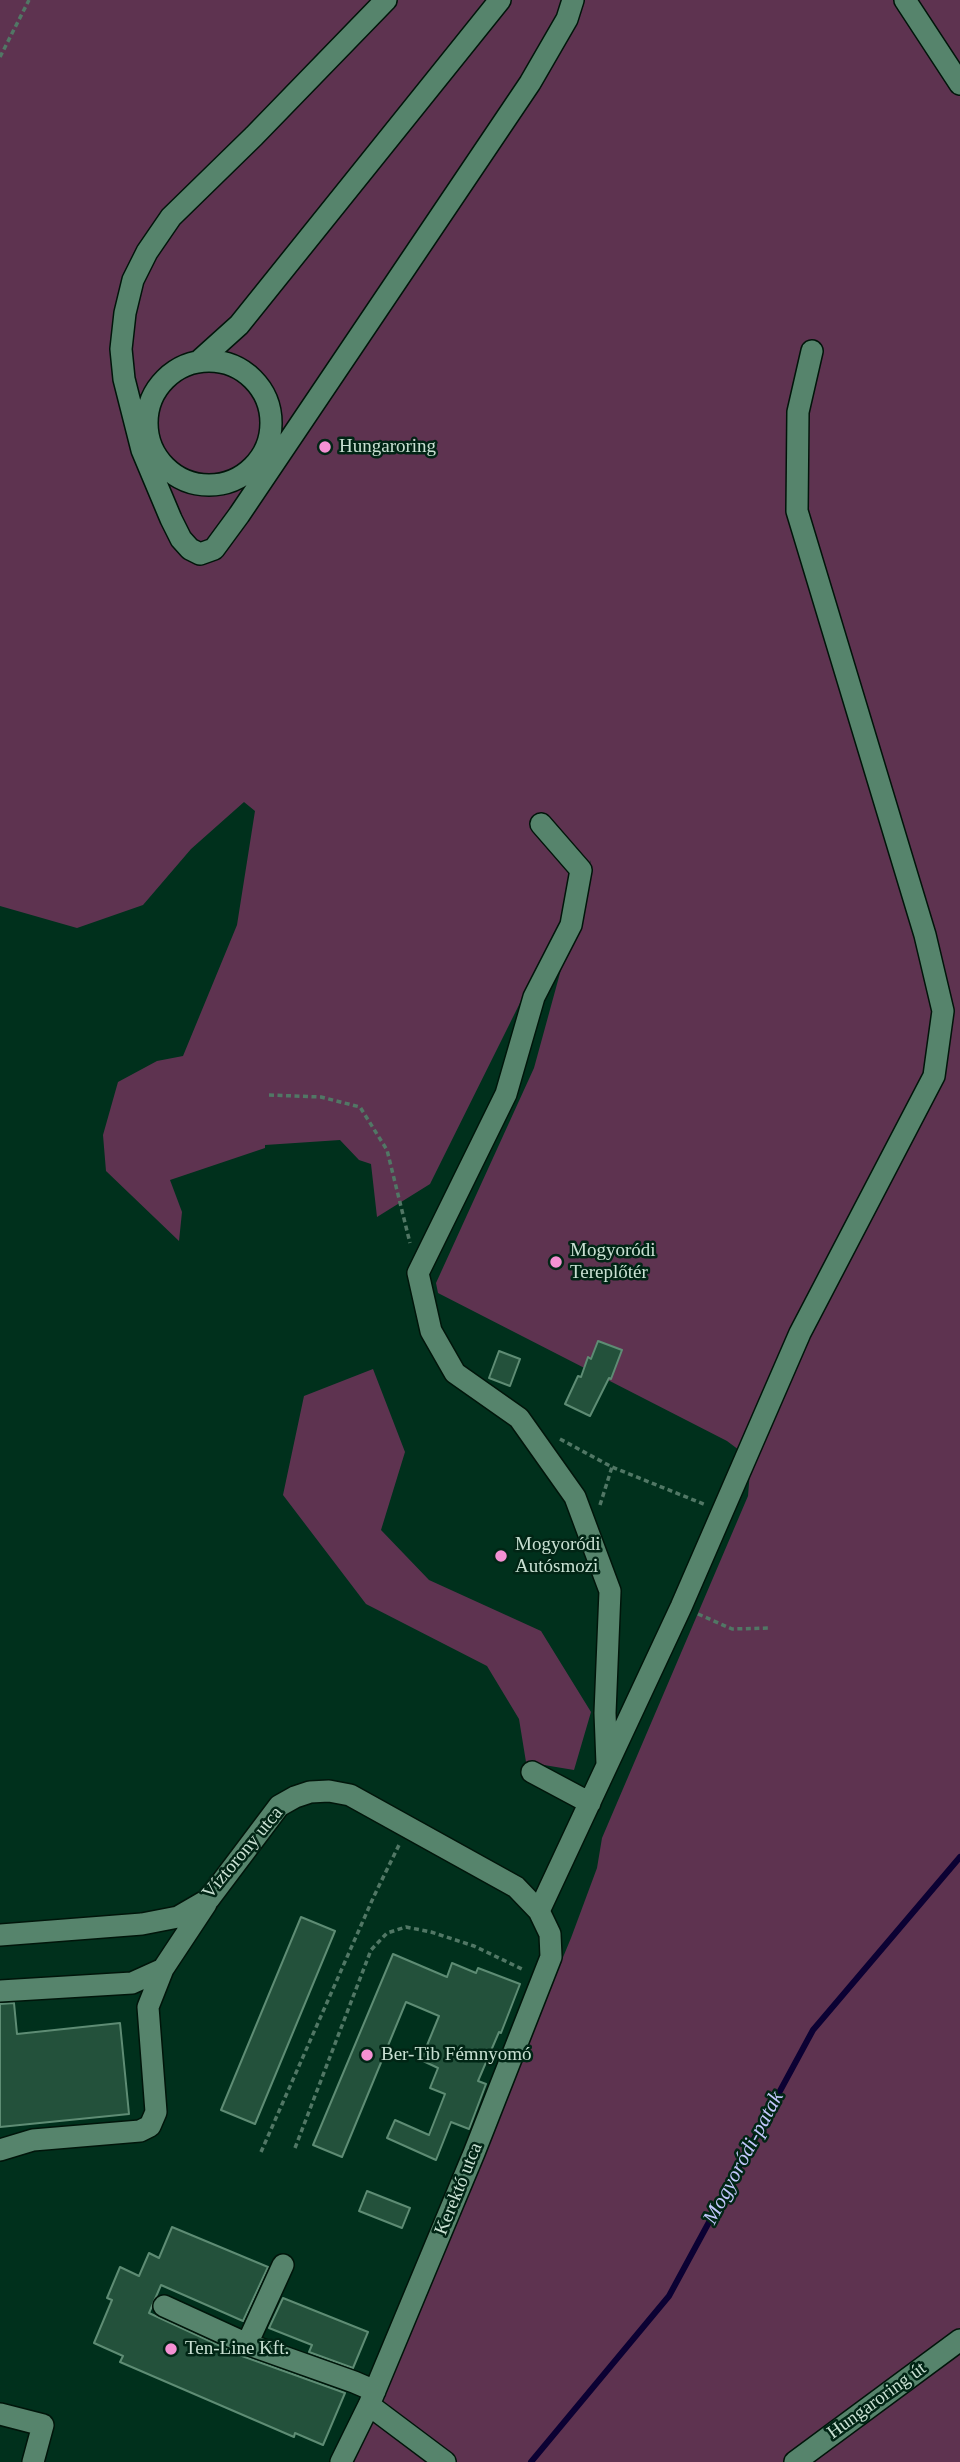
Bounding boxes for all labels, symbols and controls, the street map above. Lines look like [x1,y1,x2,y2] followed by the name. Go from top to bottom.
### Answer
[339,436,436,458] place label: Hungaroring
[317,439,333,455] marker: Hungaroring
[570,1240,656,1284] place label: Mogyoródi Tereplőtér
[548,1254,564,1270] marker: Mogyoródi Tereplőtér
[515,1534,600,1578] place label: Mogyoródi Autósmozi
[493,1548,509,1564] marker: Mogyoródi Autósmozi
[198,1802,288,1904] street label: Víztorony utca
[381,2044,531,2066] place label: Ber-Tib Fémnyomó
[359,2047,375,2063] marker: Ber-Tib Fémnyomó
[698,2087,790,2229] water label: Mogyoródi-patak
[430,2139,488,2239] street label: Kerektó utca
[185,2338,289,2360] place label: Ten-Line Kft.
[163,2341,179,2357] marker: Ten-Line Kft.
[823,2358,931,2444] street label: Hungaroring út

